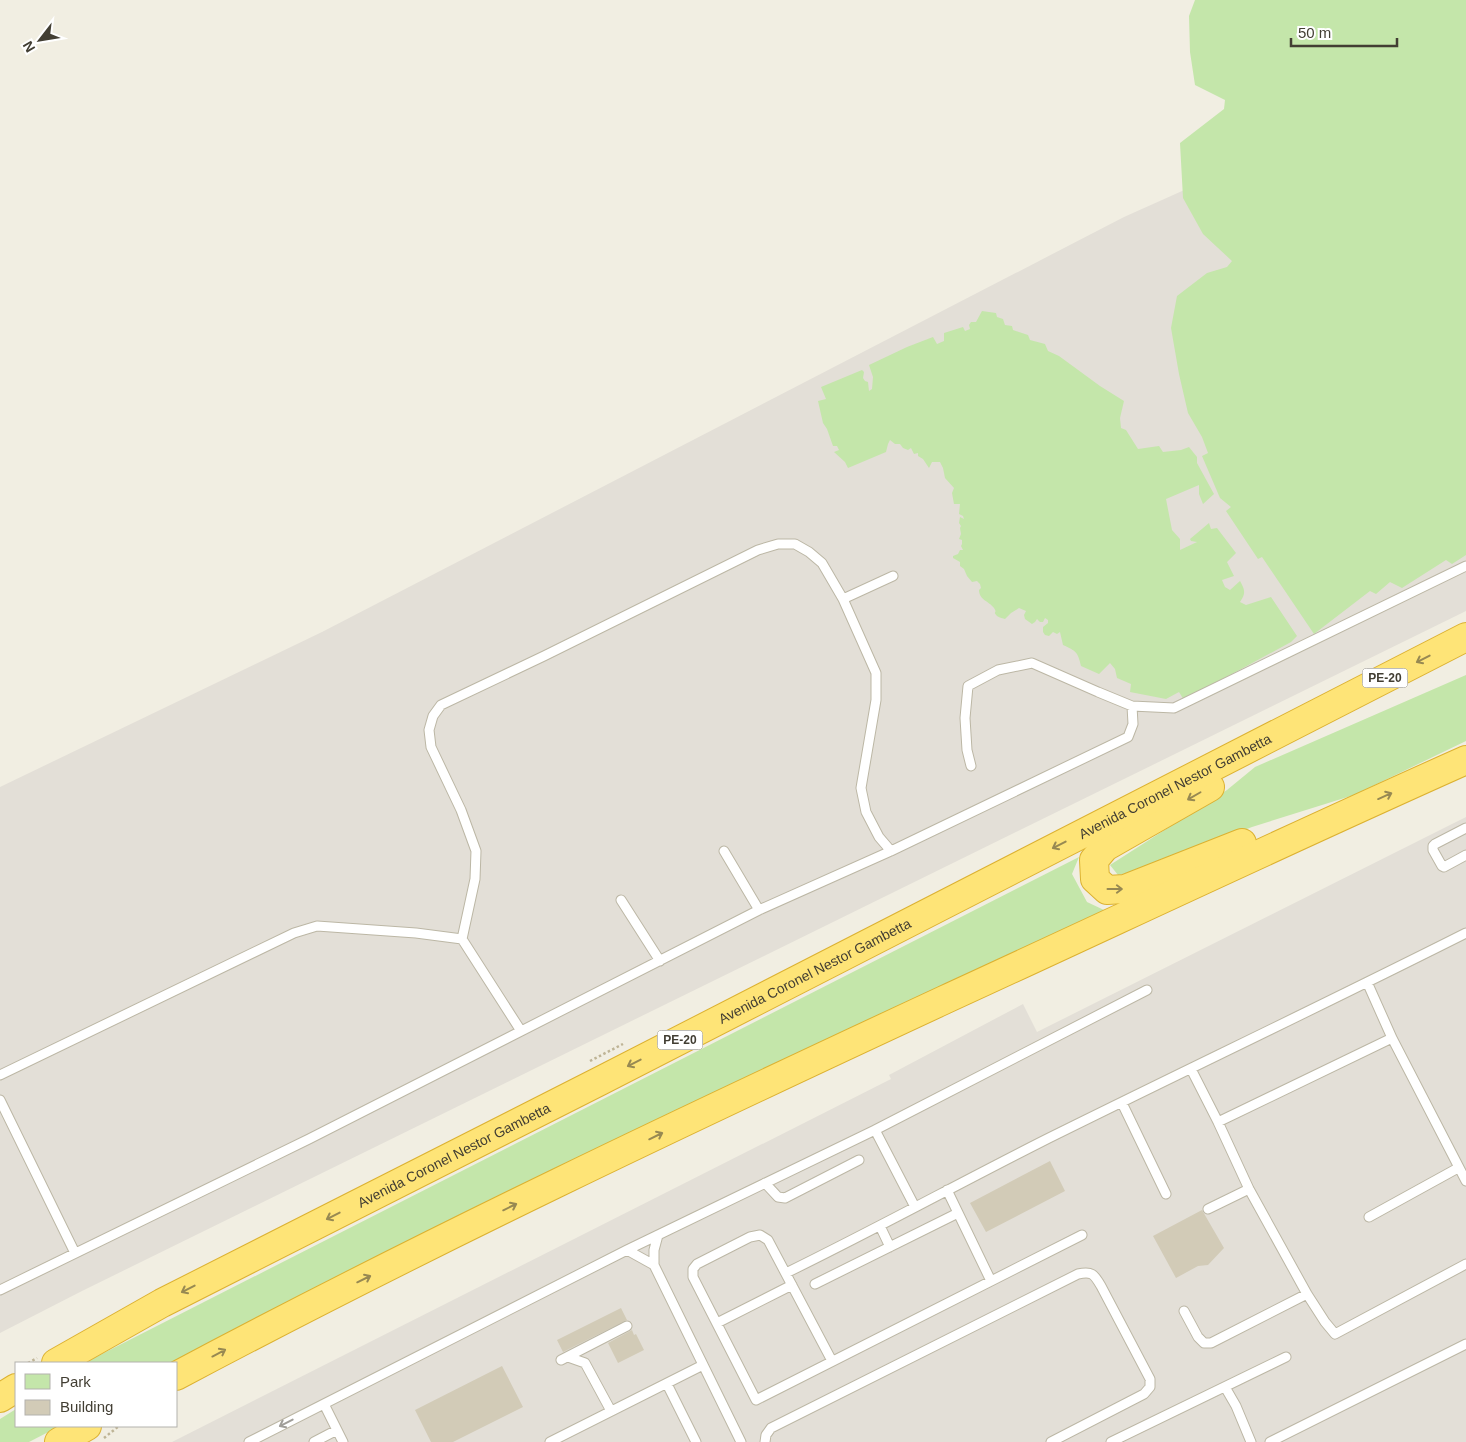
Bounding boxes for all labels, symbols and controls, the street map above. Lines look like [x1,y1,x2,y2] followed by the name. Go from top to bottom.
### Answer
[15,15,65,65] north arrow
[1291,15,1397,47] scale bar
[1298,24,1331,41] text: 50 m
[19,38,38,55] text: N
[1415,654,1430,664] one-way arrow
[1362,668,1408,688] road number: PE-20
[1076,730,1274,842] street label: Avenida Coronel Nestor Gambetta
[1377,791,1392,801] one-way arrow
[1187,792,1201,802] one-way arrow
[1052,841,1067,850] one-way arrow
[1106,885,1122,894] one-way arrow
[716,915,914,1027] street label: Avenida Coronel Nestor Gambetta
[658,1030,702,1050] road number: PE-20
[627,1058,642,1068] one-way arrow
[355,1099,553,1211] street label: Avenida Coronel Nestor Gambetta
[648,1131,663,1140] one-way arrow
[502,1202,517,1212] one-way arrow
[326,1212,341,1221] one-way arrow
[356,1274,371,1283] one-way arrow
[181,1285,196,1294] one-way arrow
[212,1348,227,1358] one-way arrow
[15,1362,178,1427] legend
[60,1373,91,1390] text: Park
[60,1398,113,1415] text: Building
[279,1419,294,1428] one-way arrow

